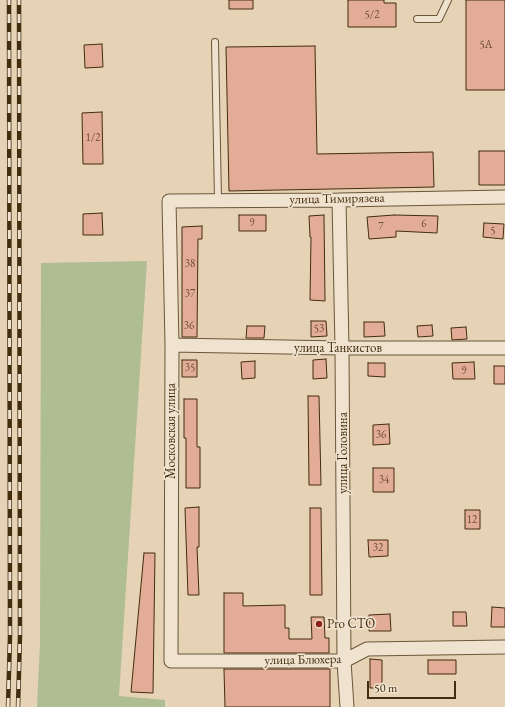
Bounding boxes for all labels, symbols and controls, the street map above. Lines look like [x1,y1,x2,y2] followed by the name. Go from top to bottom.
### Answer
[365,8,379,22] house number: 5/2
[480,38,492,52] house number: 5А
[86,131,100,145] house number: 1/2
[289,190,385,208] street label: улица Тимирязева
[249,216,255,230] house number: 9
[421,217,427,231] house number: 6
[378,220,384,234] house number: 7
[490,224,496,238] house number: 5
[185,257,195,271] house number: 38
[185,287,195,301] house number: 37
[184,319,194,333] house number: 36
[314,322,324,336] house number: 53
[294,340,382,356] street label: улица Танкистов
[185,361,195,375] house number: 35
[461,364,467,378] house number: 9
[163,383,179,479] street label: Московская улица
[335,412,351,494] street label: улица Головина
[376,428,386,442] house number: 36
[379,473,389,487] house number: 34
[467,513,477,527] house number: 12
[373,541,383,555] house number: 32
[327,616,375,632] place label: Pro СТО
[314,619,324,629] marker: Pro СТО
[264,652,342,668] street label: улица Блюхера
[369,673,458,699] scale bar
[374,680,397,696] text: 50 m

